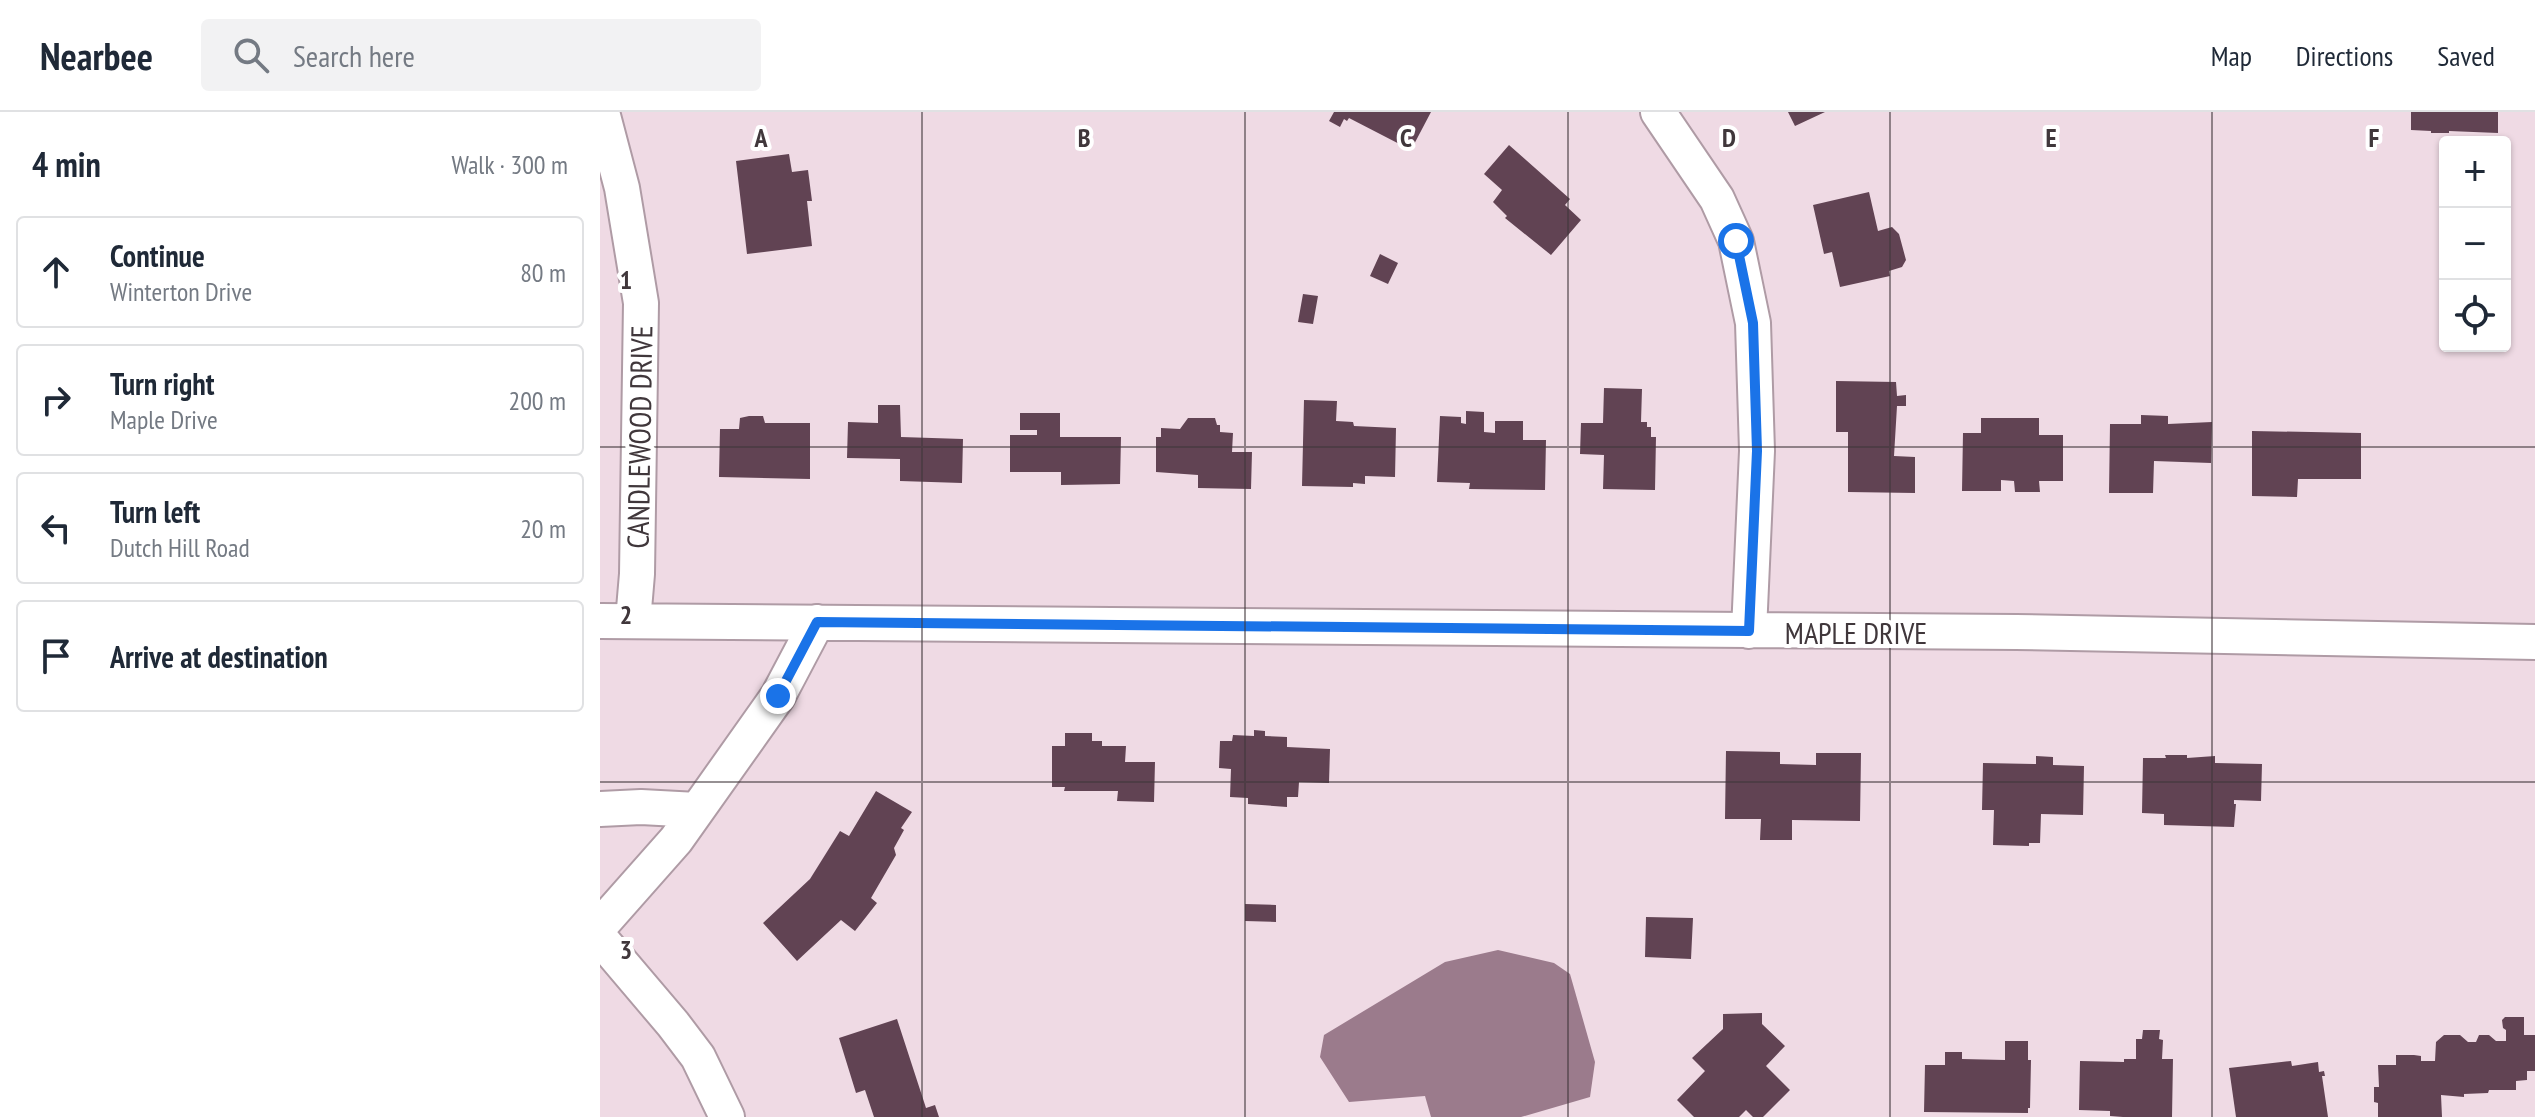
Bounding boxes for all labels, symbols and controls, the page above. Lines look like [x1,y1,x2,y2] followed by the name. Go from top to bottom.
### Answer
[201,19,761,91] search box
[40,31,153,80] text: Nearbee
[229,33,273,77] icon: search
[293,36,415,75] text: Search here
[2211,37,2252,74] text: Map
[2296,37,2393,74] text: Directions
[2437,37,2495,74] text: Saved
[753,121,768,154] text: A
[1078,121,1091,154] text: B
[1400,121,1412,154] text: C
[1722,121,1736,154] text: D
[2045,121,2057,154] text: E
[2369,121,2380,154] text: F
[2439,136,2511,352] map controls
[2439,136,2511,208] button: +
[32,142,101,186] text: 4 min
[451,148,568,181] text: Walk · 300 m
[2439,208,2511,280] button: −
[1718,223,1754,259] route start
[110,236,205,275] text: Continue
[34,250,78,294] icon: ahead
[520,256,566,289] text: 80 m
[620,263,632,296] text: 1
[110,275,252,308] text: Winterton Drive
[2439,280,2511,352] button: locate
[618,325,660,549] street label: CANDLEWOOD DRIVE
[110,364,214,403] text: Turn right
[34,378,78,422] icon: right
[508,384,566,417] text: 200 m
[110,403,218,436] text: Maple Drive
[110,492,200,531] text: Turn left
[34,506,78,550] icon: left
[520,512,566,545] text: 20 m
[110,531,250,564] text: Dutch Hill Road
[620,598,632,631] text: 2
[1785,613,1927,652] street label: MAPLE DRIVE
[34,634,78,678] icon: arrive
[110,637,328,676] text: Arrive at destination
[760,678,796,714] route end
[620,933,632,966] text: 3

